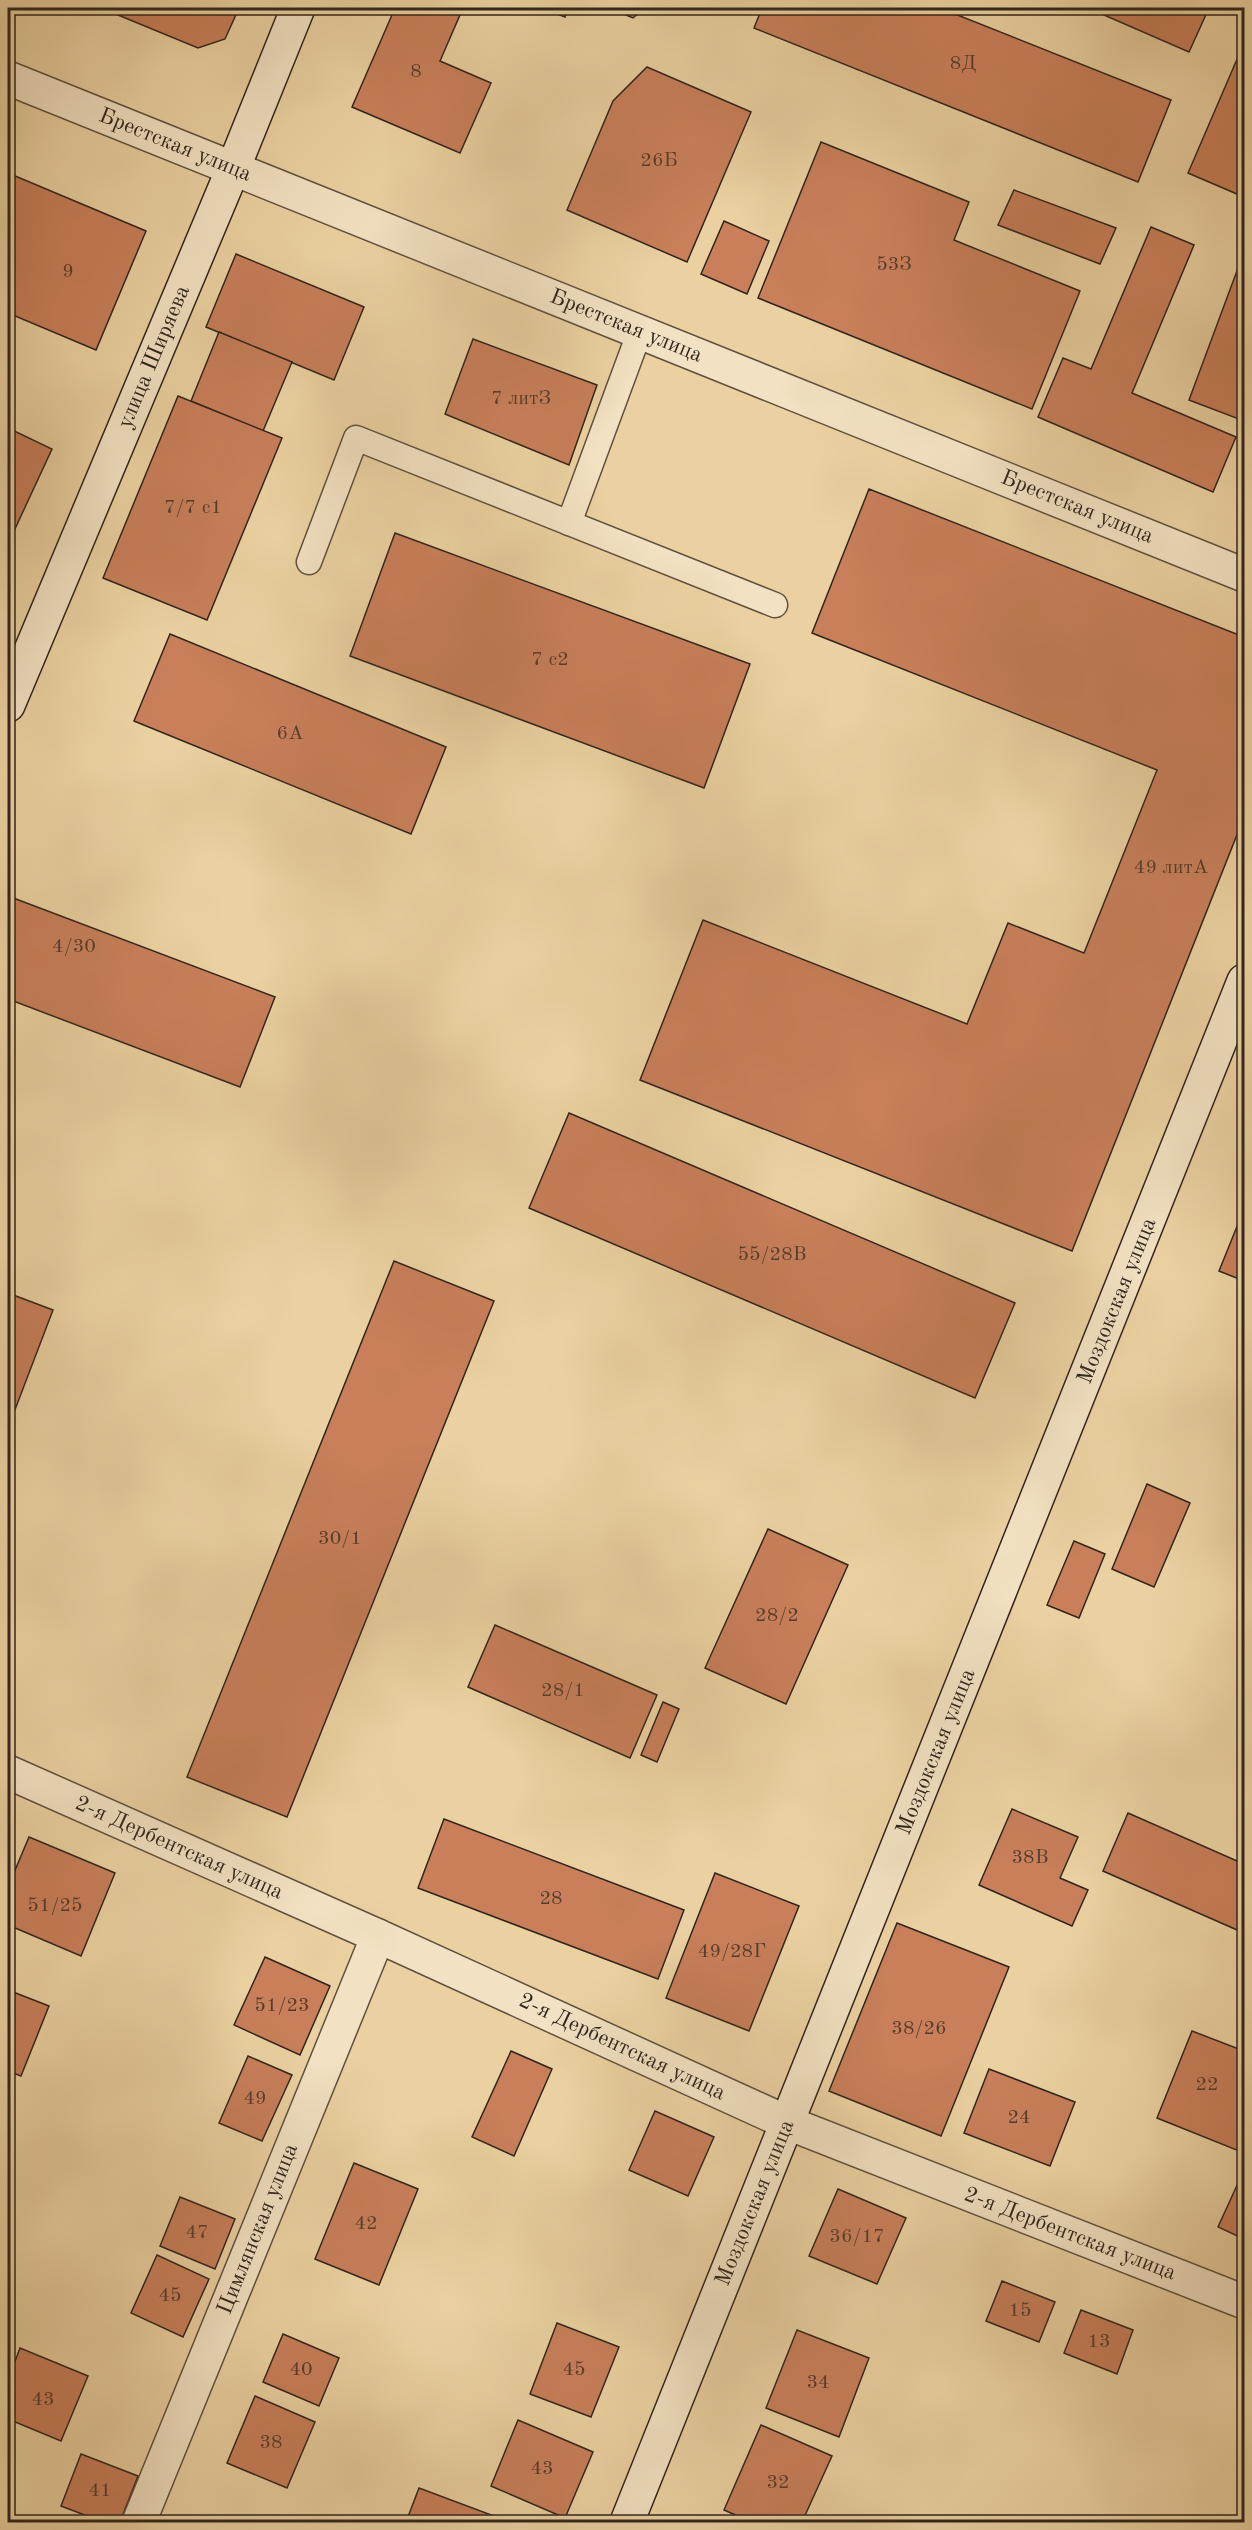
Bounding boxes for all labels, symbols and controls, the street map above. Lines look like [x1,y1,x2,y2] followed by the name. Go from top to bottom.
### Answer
[950,54,976,74] house number: 8Д
[410,62,422,82] house number: 8
[96,104,255,186] street label: Брестская улица
[640,151,678,171] house number: 26Б
[876,255,912,275] house number: 53З
[62,262,74,282] house number: 9
[114,282,194,432] street label: улица Ширяева
[547,285,706,367] street label: Брестская улица
[491,389,551,409] house number: 7 литЗ
[998,466,1157,548] street label: Брестская улица
[164,498,222,518] house number: 7/7 с1
[531,650,569,670] house number: 7 с2
[277,724,303,744] house number: 6А
[1134,858,1208,878] house number: 49 литА
[52,937,96,957] house number: 4/30
[1074,1215,1160,1387] street label: Моздокская улица
[737,1245,807,1265] house number: 55/28В
[318,1529,362,1549] house number: 30/1
[755,1606,799,1626] house number: 28/2
[893,1666,979,1838] street label: Моздокская улица
[541,1681,585,1701] house number: 28/1
[72,1792,286,1904] street label: 2-я Дербентская улица
[1012,1848,1049,1868] house number: 38В
[539,1889,563,1909] house number: 28
[27,1896,83,1916] house number: 51/25
[698,1942,766,1962] house number: 49/28Г
[515,1989,729,2105] street label: 2-я Дербентская улица
[254,1996,310,2016] house number: 51/23
[891,2019,947,2039] house number: 38/26
[1195,2075,1219,2095] house number: 22
[243,2089,267,2109] house number: 49
[1007,2108,1031,2128] house number: 24
[712,2117,798,2289] street label: Моздокская улица
[214,2140,302,2318] street label: Цимлянская улица
[961,2183,1179,2285] street label: 2-я Дербентская улица
[354,2214,378,2234] house number: 42
[185,2223,209,2243] house number: 47
[829,2227,885,2247] house number: 36/17
[158,2286,182,2306] house number: 45
[1008,2301,1032,2321] house number: 15
[1087,2332,1111,2352] house number: 13
[289,2360,313,2380] house number: 40
[562,2360,586,2380] house number: 45
[806,2373,830,2393] house number: 34
[31,2390,55,2410] house number: 43
[259,2433,283,2453] house number: 38
[530,2459,554,2479] house number: 43
[766,2473,790,2493] house number: 32
[88,2481,112,2501] house number: 41

